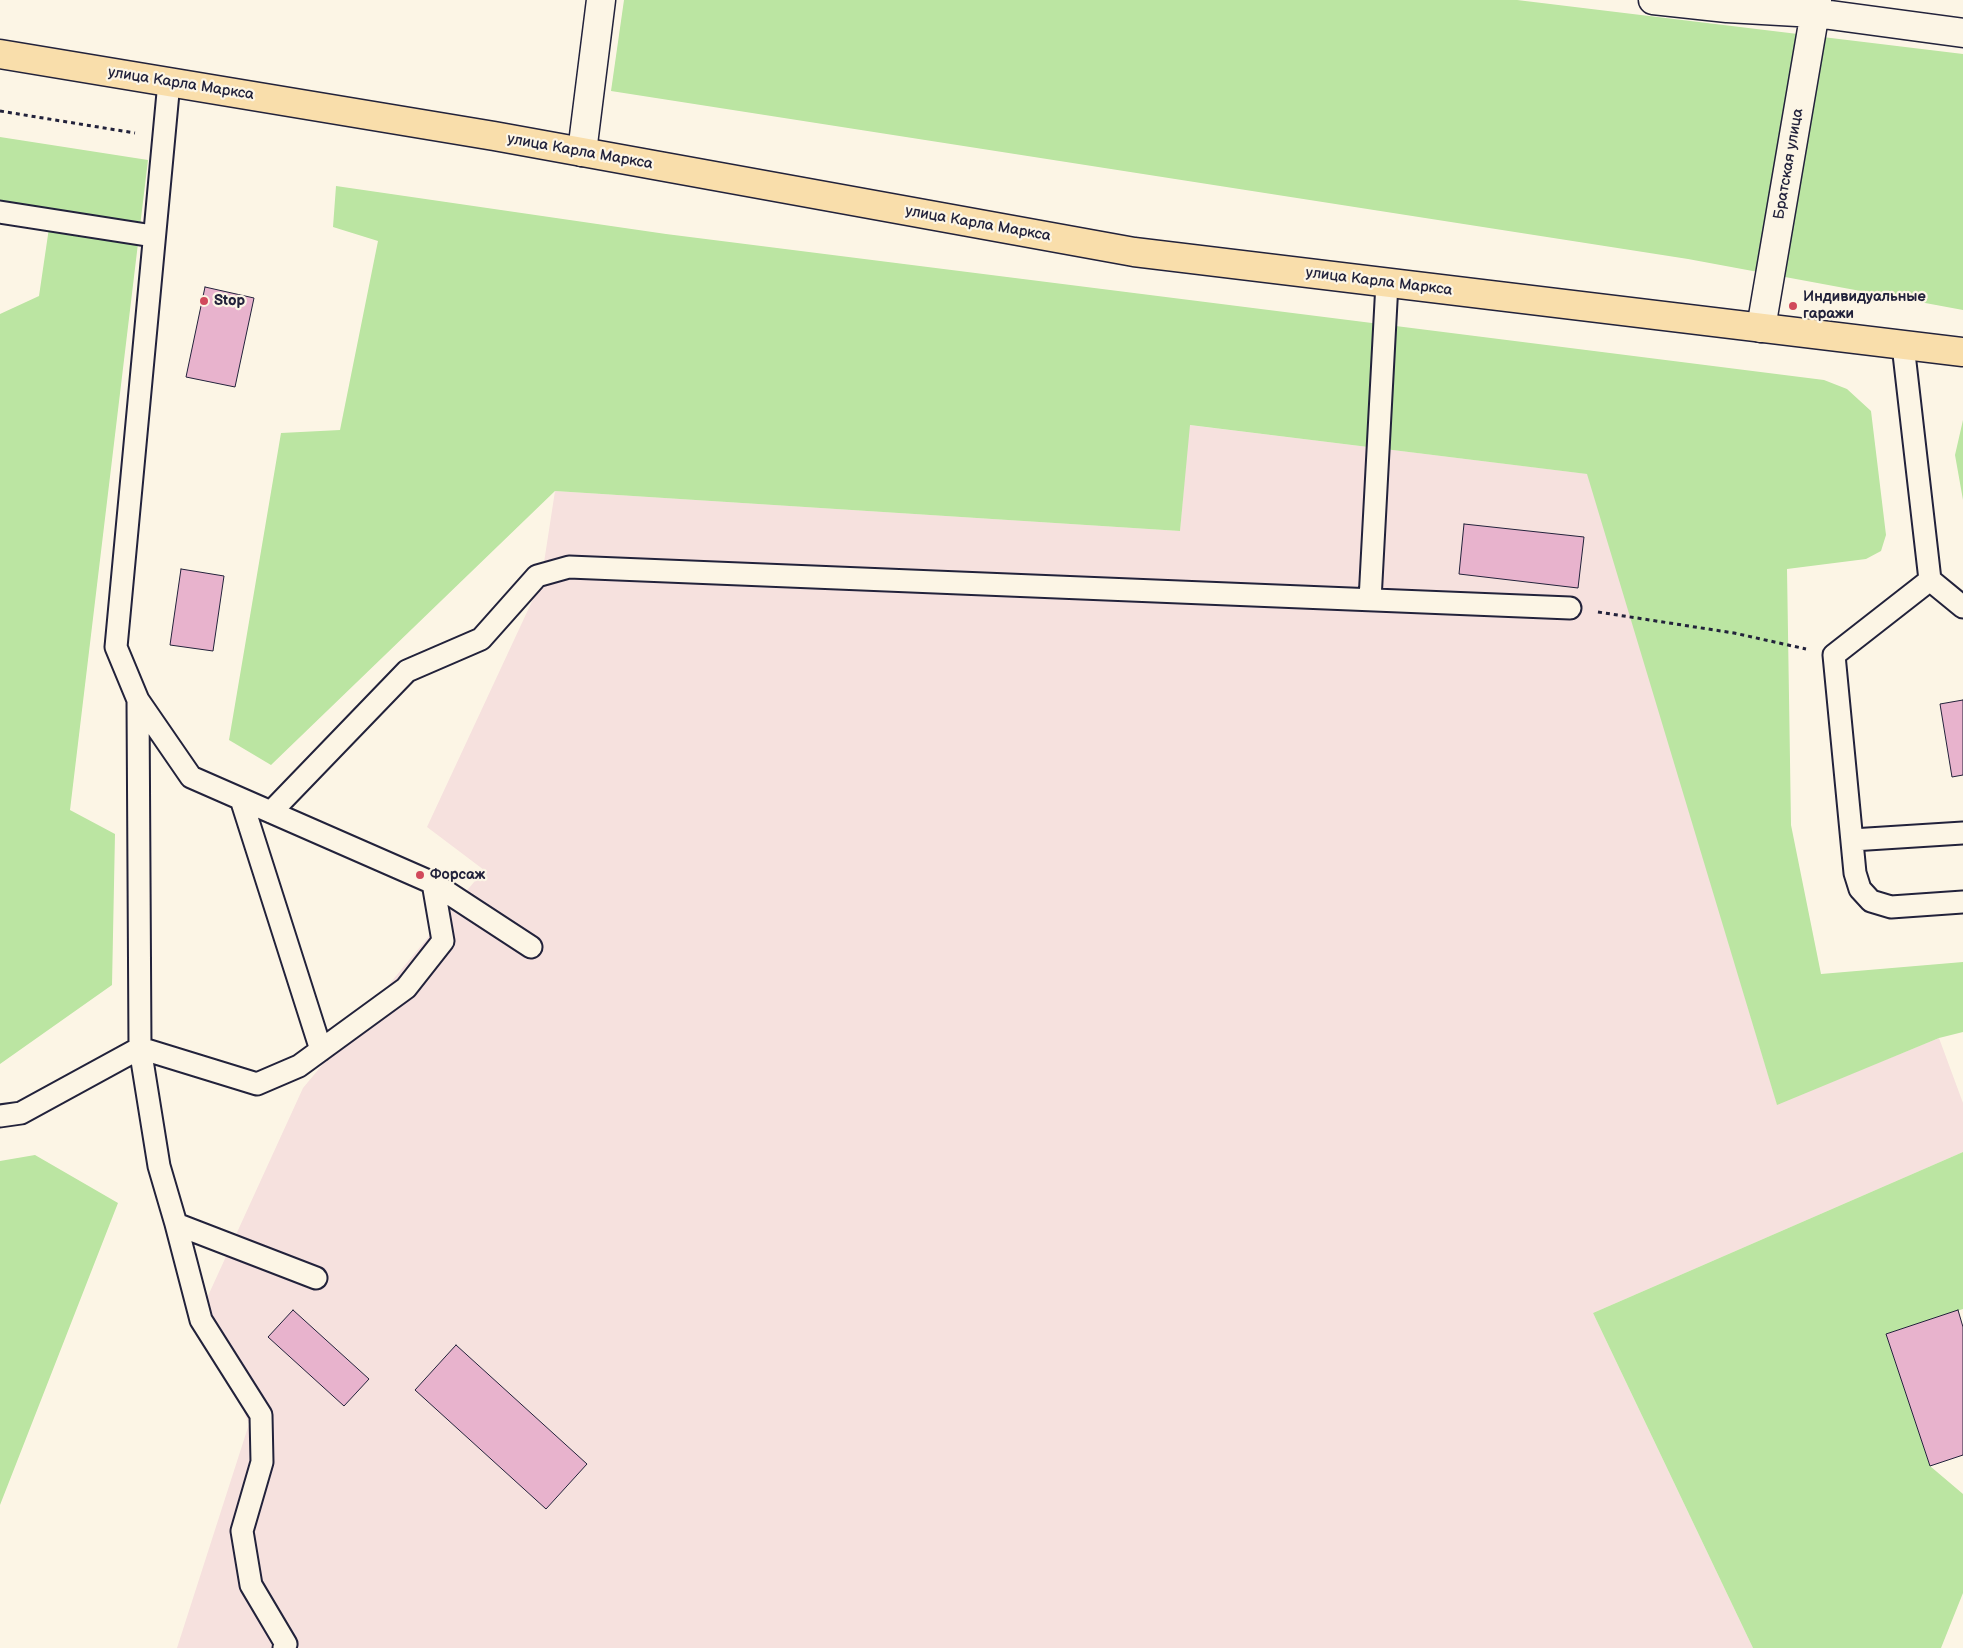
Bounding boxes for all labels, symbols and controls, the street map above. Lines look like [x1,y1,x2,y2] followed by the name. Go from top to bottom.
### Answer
[107,64,255,104] street label: улица Карла Маркса
[1770,107,1808,221] street label: Братская улица
[506,130,654,174] street label: улица Карла Маркса
[904,202,1052,246] street label: улица Карла Маркса
[1305,264,1453,300] street label: улица Карла Маркса
[1803,288,1926,323] place label: Индивидуальные гаражи
[214,292,245,310] place label: Stop
[198,295,210,307] marker: Stop
[1787,300,1799,312] marker: Индивидуальные гаражи
[430,866,485,884] place label: Форсаж
[414,869,426,881] marker: Форсаж

